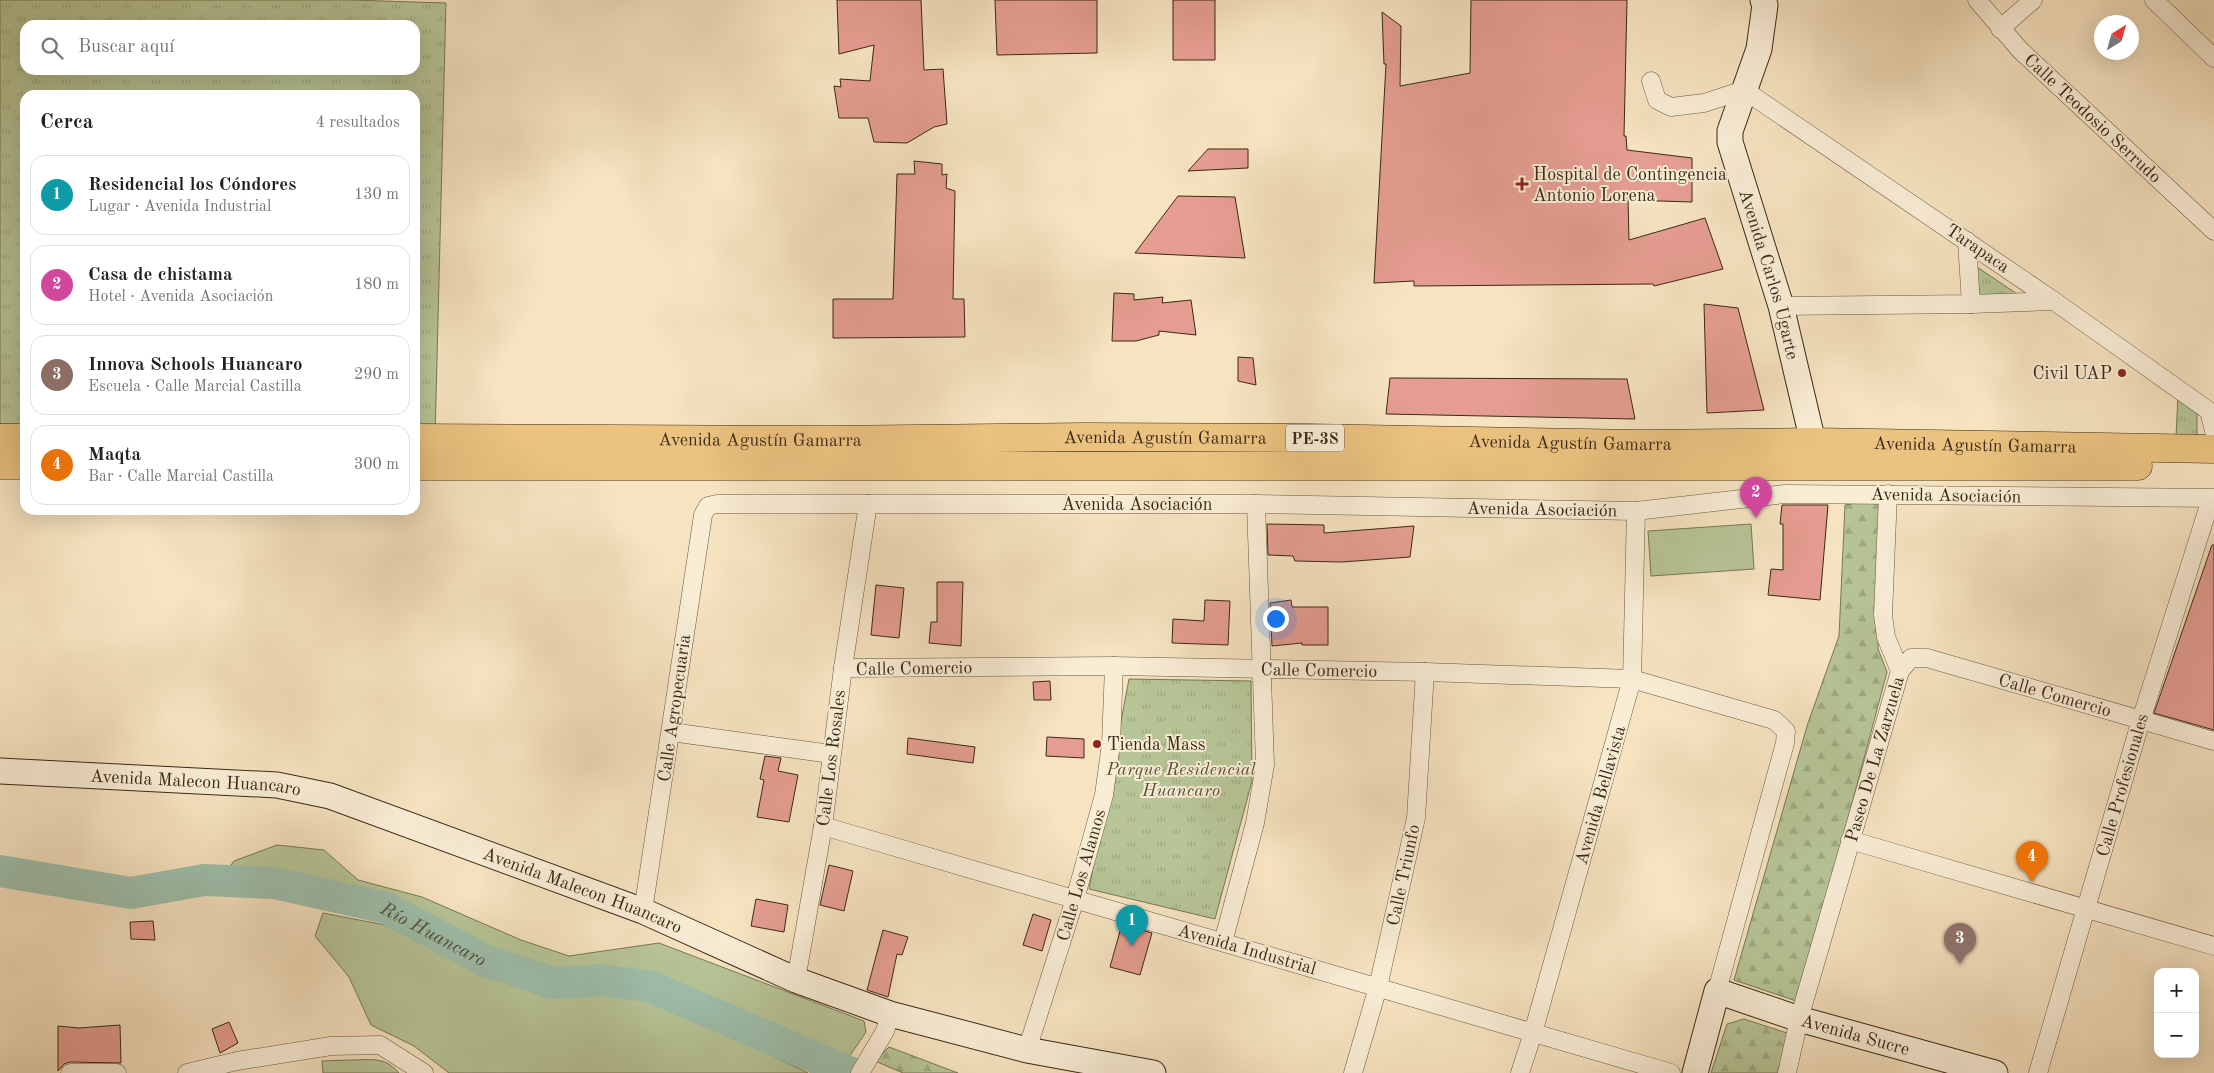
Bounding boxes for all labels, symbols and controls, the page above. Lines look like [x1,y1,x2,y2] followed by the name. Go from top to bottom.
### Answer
[2094,15,2139,60] north arrow
[20,20,420,75] search box
[38,34,66,62] icon: search
[78,38,174,57] text: Buscar aquí
[2020,51,2164,187] street label: Calle Teodosio Serrudo
[40,112,93,133] text: Cerca
[316,115,400,131] text: 4 resultados
[1533,166,1727,205] place label: Hospital de Contingencia Antonio Lorena
[88,176,297,195] text: Residencial los Cóndores
[1515,177,1529,191] marker: Hospital de Contingencia Antonio Lorena
[52,187,62,203] text: 1
[354,187,399,203] text: 130 m
[1735,187,1801,362] street label: Avenida Carlos Ugarte
[88,199,271,215] text: Lugar · Avenida Industrial
[1943,221,2012,276] street label: Tarapaca
[88,266,233,285] text: Casa de chistama
[52,277,62,293] text: 2
[354,277,399,293] text: 180 m
[88,289,273,305] text: Hotel · Avenida Asociación
[88,356,303,375] text: Innova Schools Huancaro
[2032,365,2112,383] place label: Civil UAP
[52,367,62,383] text: 3
[354,367,399,383] text: 290 m
[2116,367,2128,379] marker: Civil UAP
[88,379,302,395] text: Escuela · Calle Marcial Castilla
[1286,424,1344,452] road number: PE-3S
[1063,429,1267,448] street label: Avenida Agustín Gamarra
[658,431,862,450] street label: Avenida Agustín Gamarra
[1468,433,1672,454] street label: Avenida Agustín Gamarra
[1873,435,2077,457] street label: Avenida Agustín Gamarra
[88,446,141,465] text: Maqta
[52,457,62,473] text: 4
[354,457,399,473] text: 300 m
[88,469,274,485] text: Bar · Calle Marcial Castilla
[1740,477,1772,518] pin: 2
[1870,486,2022,506] street label: Avenida Asociación
[1062,496,1213,514] street label: Avenida Asociación
[1466,500,1618,520] street label: Avenida Asociación
[1263,606,1289,632] your location
[656,633,694,783] street label: Calle Agropecuaria
[856,659,973,679] street label: Calle Comercio
[1261,661,1377,681] street label: Calle Comercio
[1996,671,2113,721] street label: Calle Comercio
[1843,674,1908,844] street label: Paseo De La Zarzuela
[815,689,849,827] street label: Calle Los Rosales
[2094,712,2152,859] street label: Calle Profesionales
[1573,724,1629,867] street label: Avenida Bellavista
[1107,736,1206,754] place label: Tienda Mass
[1091,738,1103,750] marker: Tienda Mass
[1105,761,1256,800] park label: Parque Residencial Huancaro
[89,768,303,800] street label: Avenida Malecon Huancaro
[1055,807,1109,943] street label: Calle Los Alamos
[1384,823,1424,928] street label: Calle Triunfo
[2016,841,2048,882] pin: 4
[480,845,685,937] street label: Avenida Malecon Huancaro
[376,899,489,971] water label: Río Huancaro
[1116,905,1148,946] pin: 1
[1175,922,1318,978] street label: Avenida Industrial
[1944,923,1976,964] pin: 3
[2154,968,2199,1058] map controls
[2154,968,2199,1013] button: +
[1799,1012,1911,1059] street label: Avenida Sucre
[2154,1013,2199,1058] button: −

